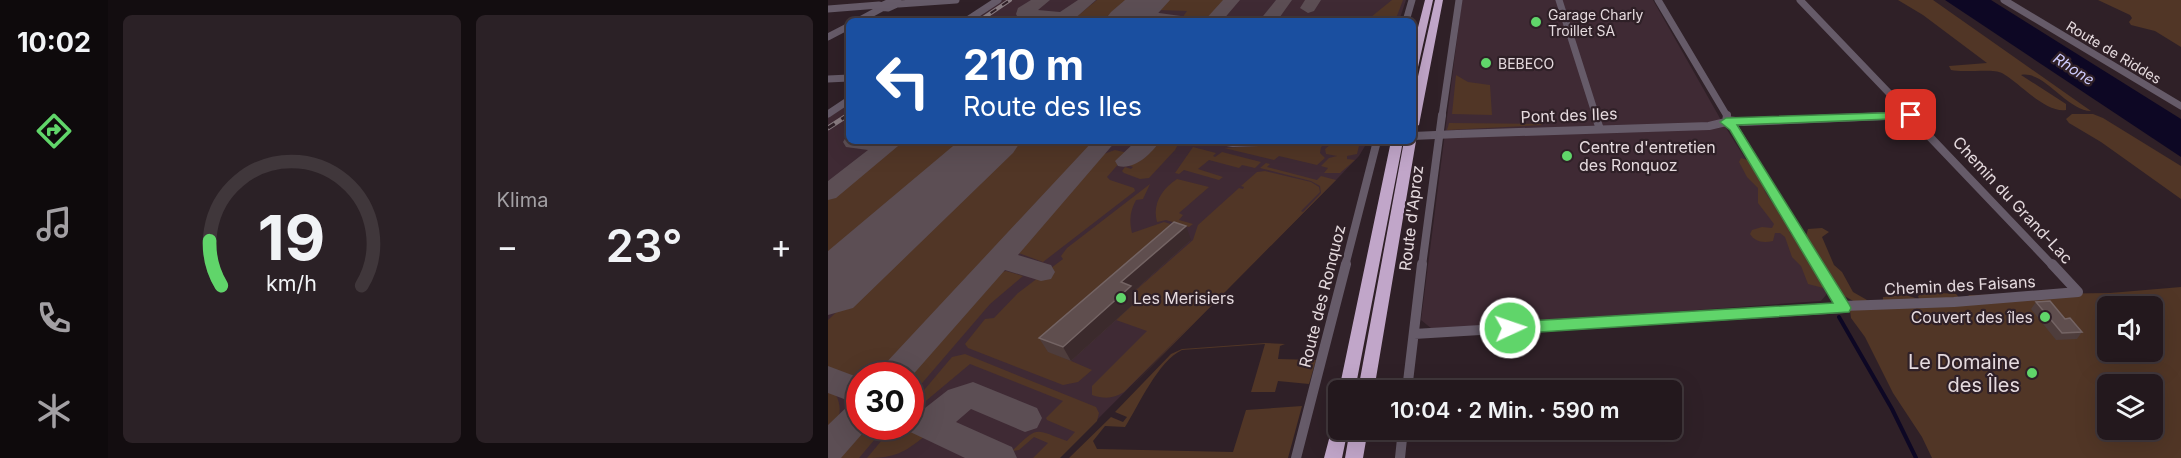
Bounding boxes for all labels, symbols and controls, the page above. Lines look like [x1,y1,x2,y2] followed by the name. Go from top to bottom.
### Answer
[1548,6,1643,39] place label: Garage Charly Troillet SA
[1529,15,1543,29] marker: Garage Charly Troillet SA
[2063,17,2165,87] street label: Route de Riddes
[17,26,91,59] text: 10:02
[963,39,1084,90] text: 210 m
[864,42,942,120] icon: left
[2050,49,2098,89] water label: Rhone
[1498,55,1554,72] place label: BEBECO
[1479,56,1493,70] marker: BEBECO
[1885,89,1936,140] pin
[963,90,1142,123] text: Route des Iles
[1894,98,1927,131] icon: arrive
[1520,103,1618,127] street label: Pont des Iles
[33,110,75,152] icon: directions
[1949,132,2077,268] street label: Chemin du Grand-Lac
[1579,137,1716,175] place label: Centre d'entretien des Ronquoz
[1560,149,1574,163] marker: Centre d'entretien des Ronquoz
[1395,164,1427,272] street label: Route d'Aproz
[497,188,548,212] text: Klima
[258,200,325,275] text: 19
[33,203,75,245] icon: music
[606,218,683,273] text: 23°
[1295,222,1349,370] street label: Route des Ronquoz
[497,226,518,266] text: −
[770,226,792,266] text: +
[266,270,317,296] text: km/h
[1884,271,2036,299] street label: Chemin des Faisans
[1133,288,1234,308] place label: Les Merisiers
[1114,291,1128,305] marker: Les Merisiers
[1478,296,1542,360] position arrow
[2097,296,2163,440] map controls
[2097,296,2163,362] button: sound
[33,297,75,339] icon: phone
[1911,307,2033,327] place label: Couvert des îles
[2038,310,2052,324] marker: Couvert des îles
[1908,350,2020,397] place label: Le Domaine des Îles
[846,362,924,440] speed limit sign: 30
[2025,366,2039,380] marker: Le Domaine des Îles
[2097,374,2163,440] button: layers
[33,390,75,432] icon: climate
[1390,397,1620,423] text: 10:04 · 2 Min. · 590 m

